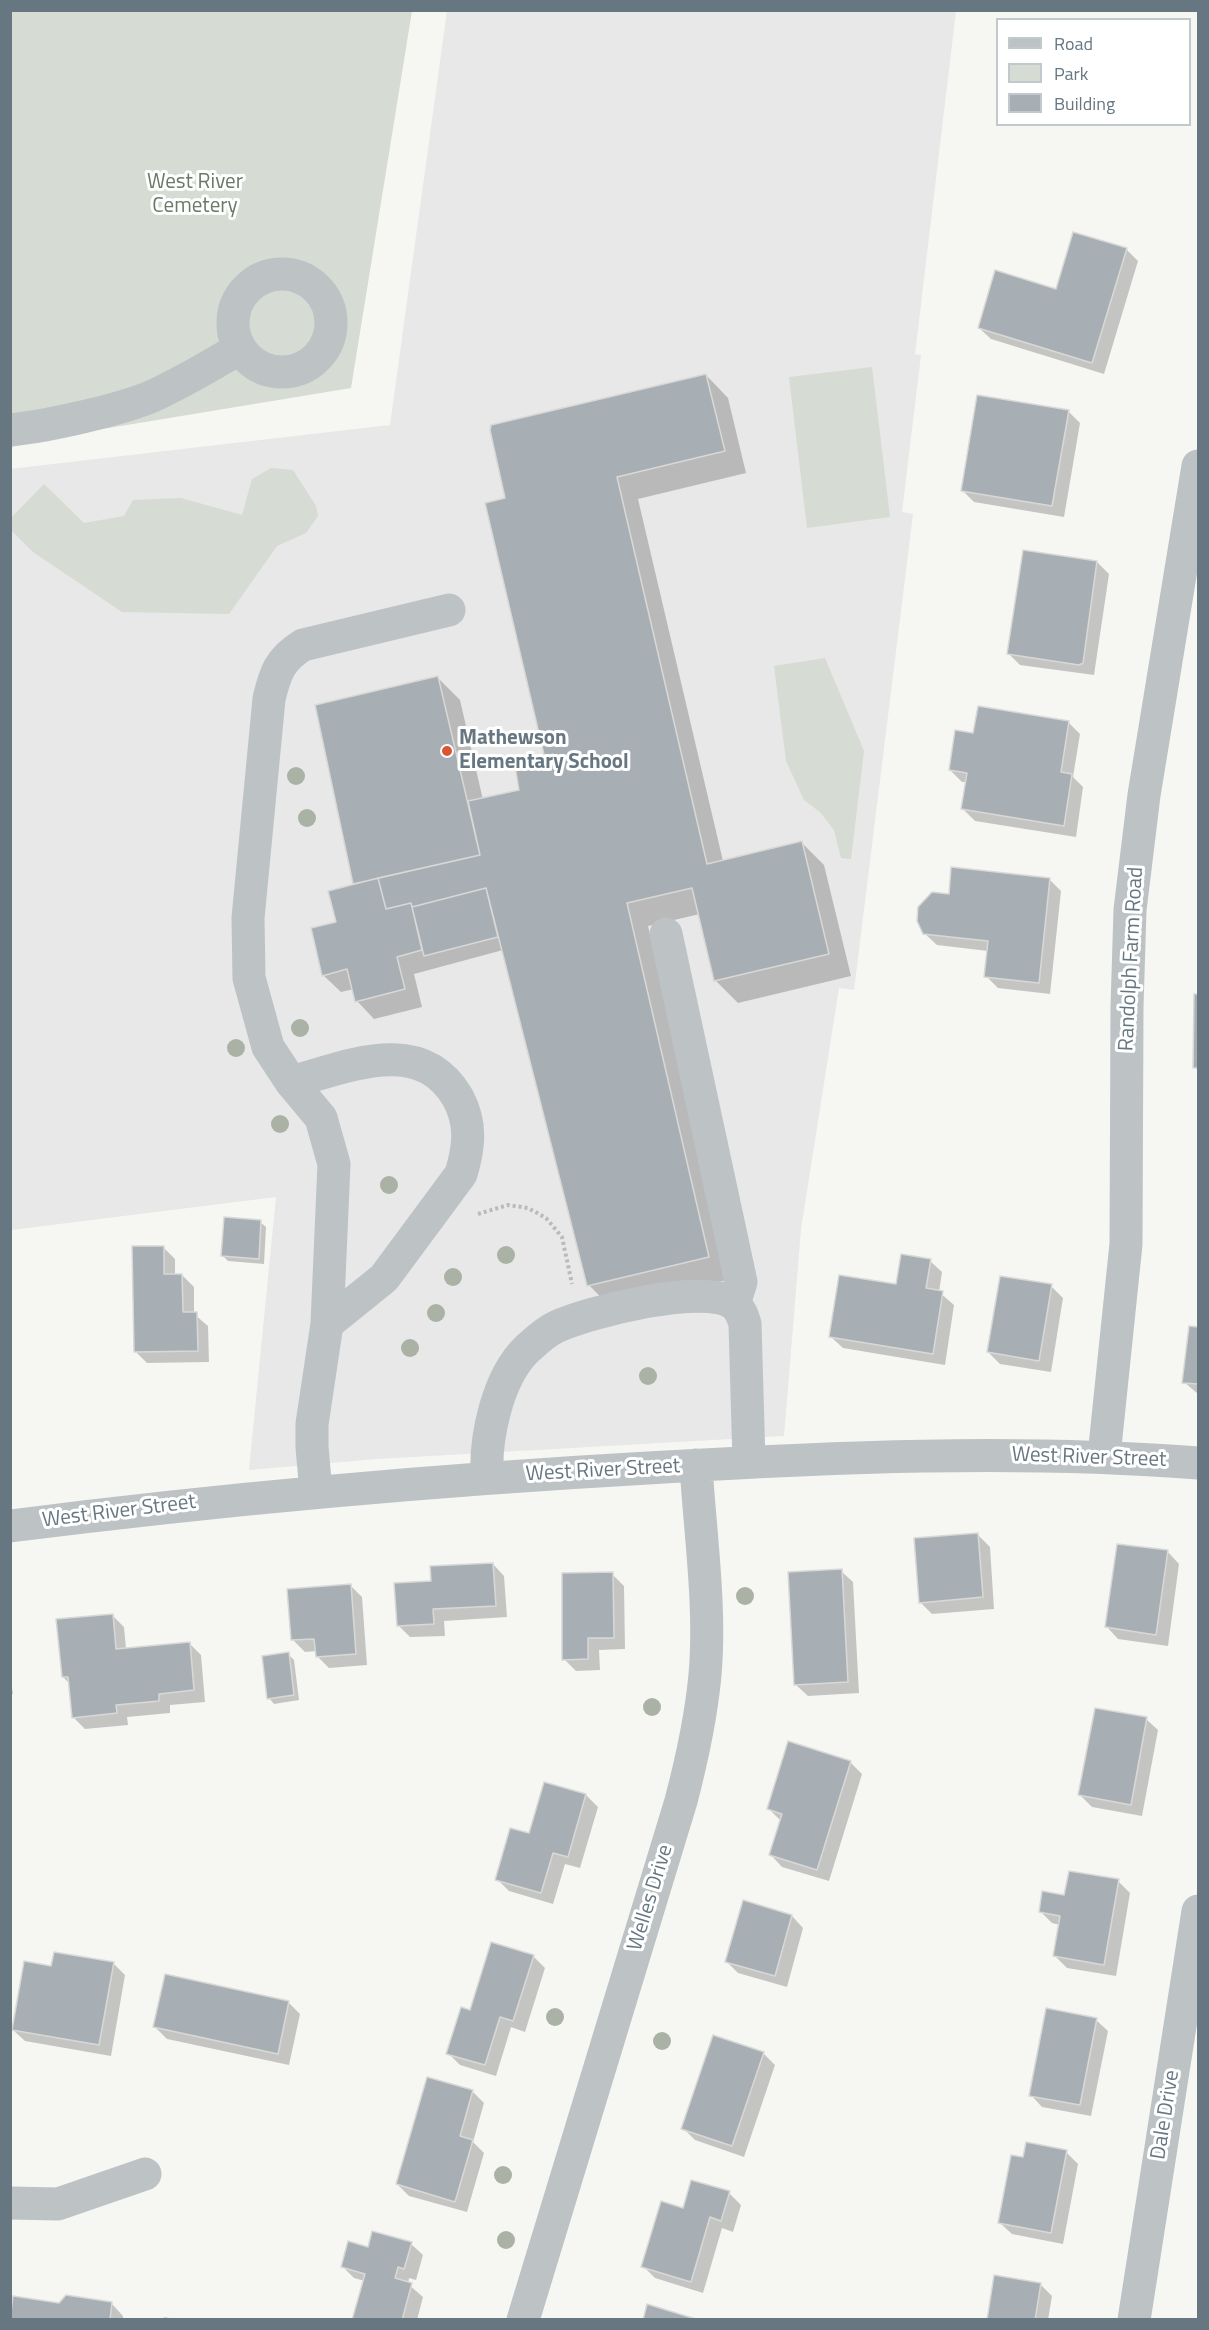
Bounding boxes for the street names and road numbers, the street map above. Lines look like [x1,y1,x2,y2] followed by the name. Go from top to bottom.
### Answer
[1115,866,1149,1052] street label: Randolph Farm Road
[1011,1443,1167,1473] street label: West River Street
[525,1454,681,1488] street label: West River Street
[41,1490,197,1534] street label: West River Street
[623,1842,679,1954] street label: Welles Drive
[1147,2069,1185,2161] street label: Dale Drive

